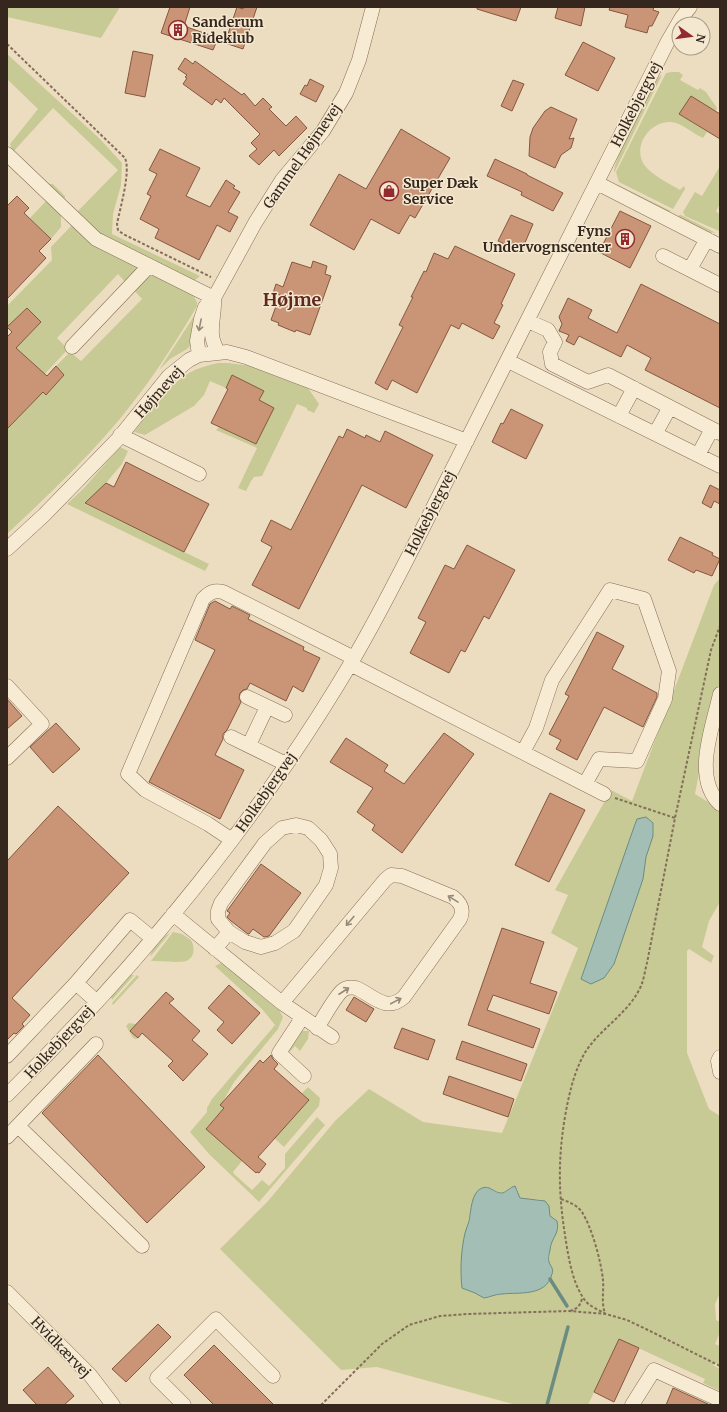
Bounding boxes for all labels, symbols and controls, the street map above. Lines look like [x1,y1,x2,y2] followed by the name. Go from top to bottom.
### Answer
[192,13,264,47] place label: Sanderum Rideklub
[671,16,711,56] north arrow
[167,19,189,41] building icon: Sanderum Rideklub
[693,33,709,45] text: N
[607,58,665,150] street label: Holkebjergvej
[259,100,345,212] street label: Gammel Højmevej
[403,174,479,208] place label: Super Dæk Service
[378,180,400,202] shop icon: Super Dæk Service
[483,222,611,256] place label: Fyns Undervognscenter
[614,228,636,250] building icon: Fyns Undervognscenter
[263,288,322,311] district label: Højme
[196,318,204,331] one-way arrow
[131,362,187,422] street label: Højmevej
[401,467,459,559] street label: Holkebjergvej
[232,749,300,835] street label: Holkebjergvej
[447,894,459,902] one-way arrow
[345,916,354,927] one-way arrow
[339,987,350,995] one-way arrow
[390,997,402,1004] one-way arrow
[21,1002,97,1082] street label: Holkebjergvej
[27,1312,95,1382] street label: Hvidkærvej

